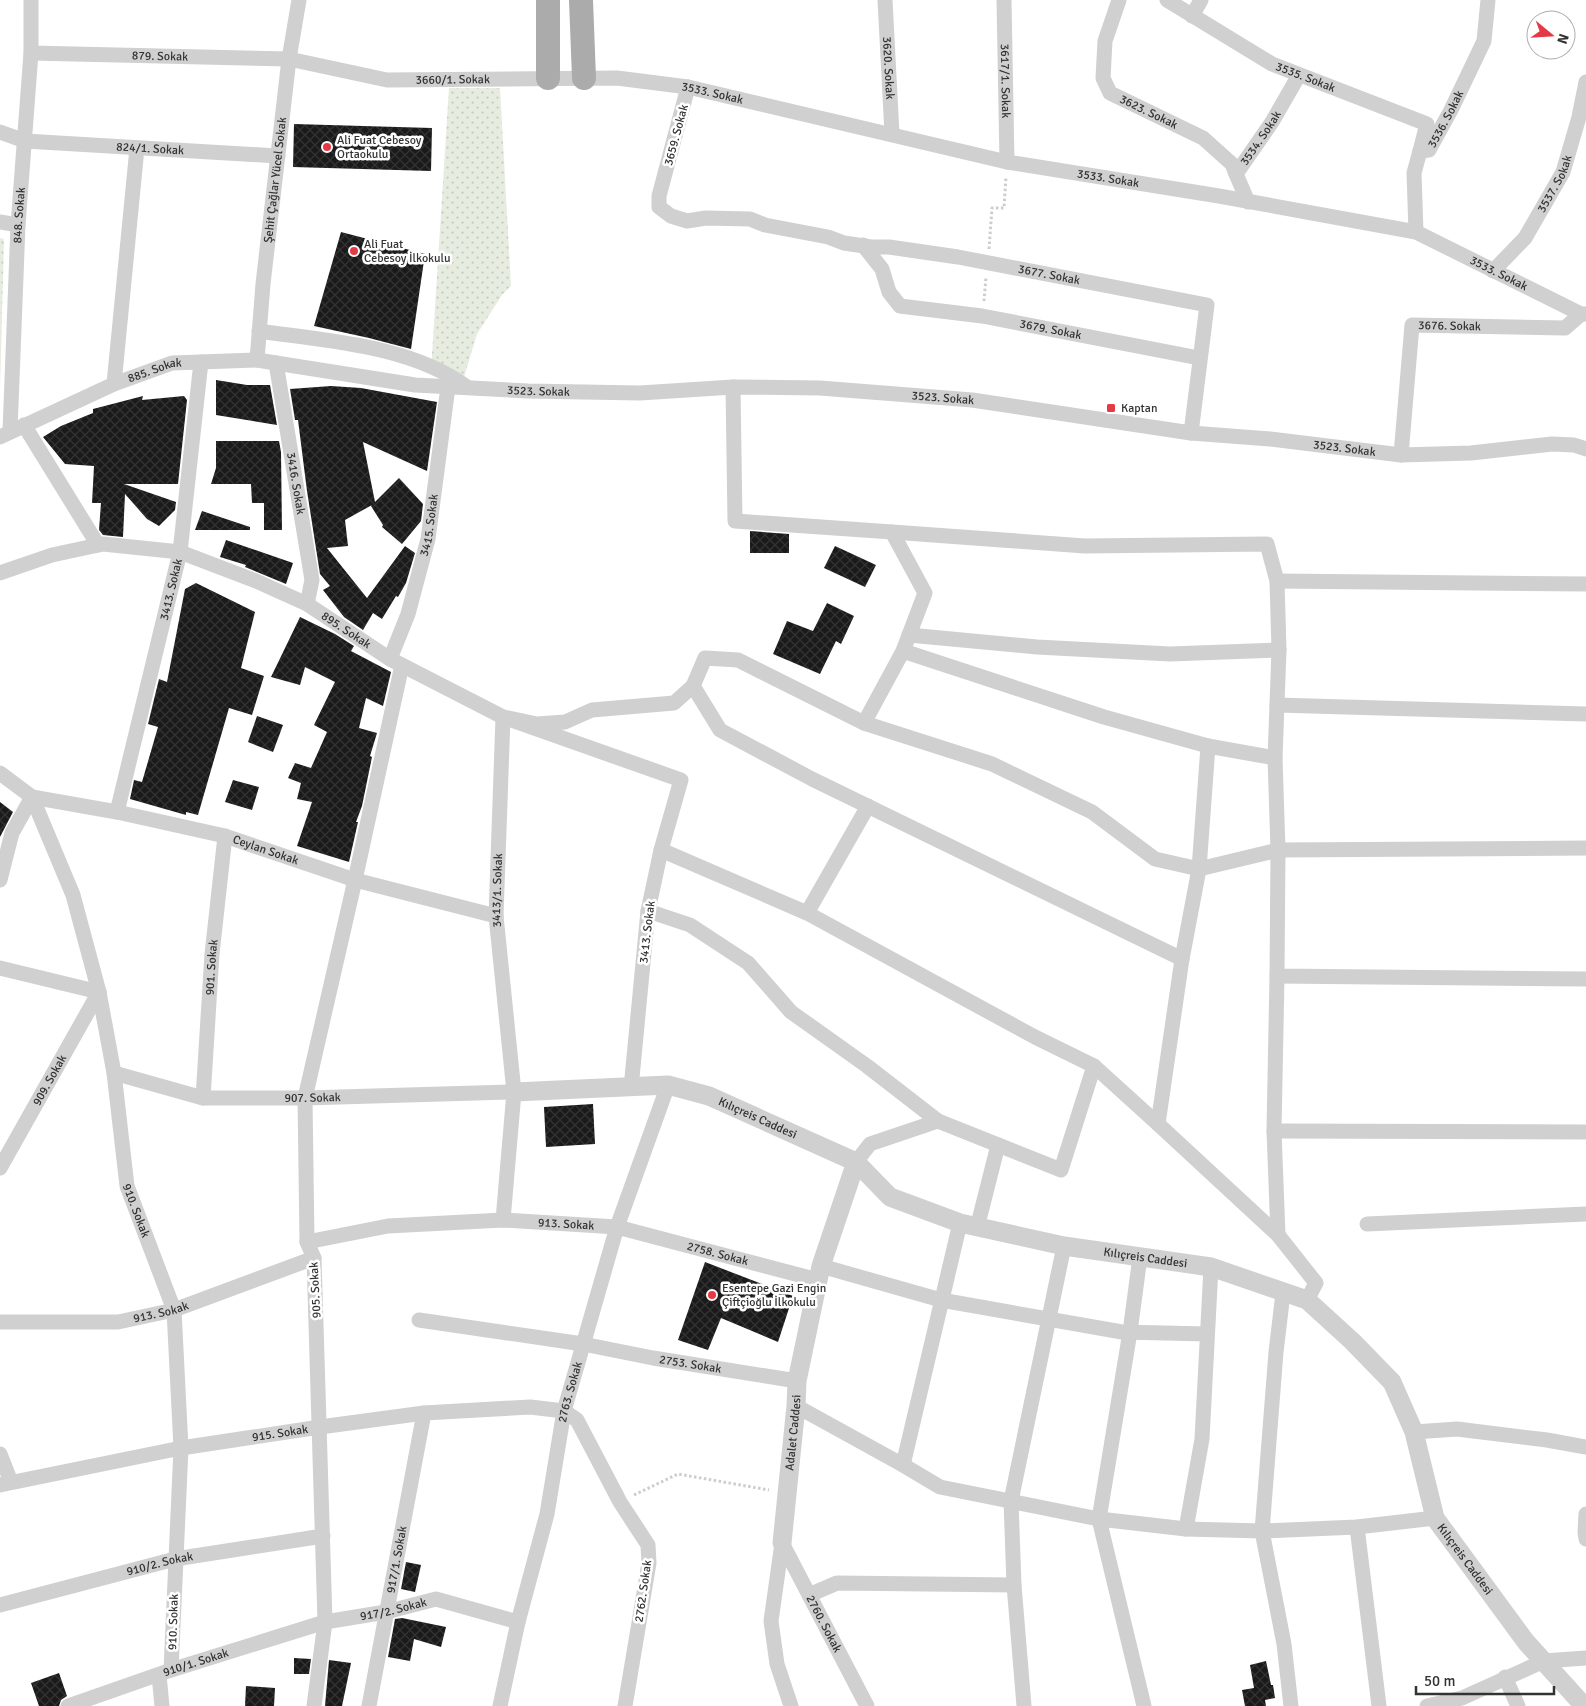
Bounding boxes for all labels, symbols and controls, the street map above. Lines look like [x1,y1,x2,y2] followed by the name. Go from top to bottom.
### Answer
[1526,10,1576,60] north arrow
[1553,32,1572,46] text: N
[879,36,897,100] street label: 3620. Sokak
[997,44,1013,118] street label: 3617/1. Sokak
[132,48,188,65] street label: 879. Sokak
[1273,59,1337,96] street label: 3535. Sokak
[415,72,490,88] street label: 3660/1. Sokak
[681,79,745,108] street label: 3533. Sokak
[1425,88,1467,151] street label: 3536. Sokak
[1117,92,1180,133] street label: 3623. Sokak
[661,103,692,167] street label: 3659. Sokak
[1237,108,1285,169] street label: 3534. Sokak
[261,116,290,244] street label: Şehit Çağlar Yücel Sokak
[337,133,422,162] place label: Ali Fuat Cebesoy Ortaokulu
[116,139,185,158] street label: 824/1. Sokak
[321,141,333,153] marker: Ali Fuat Cebesoy Ortaokulu
[1534,153,1576,215] street label: 3537. Sokak
[1076,166,1140,191] street label: 3533. Sokak
[10,187,29,244] street label: 848. Sokak
[364,237,450,266] place label: Ali Fuat Cebesoy İlkokulu
[348,245,360,257] marker: Ali Fuat Cebesoy İlkokulu
[1467,253,1530,294] street label: 3533. Sokak
[1017,262,1081,288] street label: 3677. Sokak
[1018,316,1083,343] street label: 3679. Sokak
[1418,318,1481,334] street label: 3676. Sokak
[126,356,182,386] street label: 885. Sokak
[507,383,570,400] street label: 3523. Sokak
[911,388,975,408] street label: 3523. Sokak
[1121,401,1157,416] place label: Kaptan
[1105,402,1117,414] marker: Kaptan
[1312,437,1376,460] street label: 3523. Sokak
[283,451,308,516] street label: 3416. Sokak
[417,493,442,558] street label: 3415. Sokak
[157,557,186,622] street label: 3413. Sokak
[318,609,374,652] street label: 895. Sokak
[231,832,300,868] street label: Ceylan Sokak
[489,853,506,928] street label: 3413/1. Sokak
[636,900,659,964] street label: 3413. Sokak
[202,938,222,996] street label: 901. Sokak
[30,1052,70,1108] street label: 909. Sokak
[284,1090,341,1106] street label: 907. Sokak
[716,1094,799,1143] street label: Kılıçreis Caddesi
[119,1182,153,1240] street label: 910. Sokak
[538,1215,595,1234] street label: 913. Sokak
[685,1239,750,1269] street label: 2758. Sokak
[1102,1245,1188,1272] street label: Kılıçreis Caddesi
[307,1261,324,1318] street label: 905. Sokak
[722,1281,826,1310] place label: Esentepe Gazi Engin Çiftçioğlu İlkokulu
[706,1289,718,1301] marker: Esentepe Gazi Engin Çiftçioğlu İlkokulu
[132,1298,191,1327] street label: 913. Sokak
[658,1352,723,1377] street label: 2753. Sokak
[555,1360,586,1424] street label: 2763. Sokak
[782,1394,804,1471] street label: Adalet Caddesi
[251,1422,309,1445] street label: 915. Sokak
[1434,1521,1496,1598] street label: Kılıçreis Caddesi
[383,1525,411,1594] street label: 917/1. Sokak
[125,1549,194,1579] street label: 910/2. Sokak
[632,1559,655,1623] street label: 2762. Sokak
[802,1593,845,1655] street label: 2760. Sokak
[165,1594,182,1650] street label: 910. Sokak
[359,1595,428,1624] street label: 917/2. Sokak
[161,1646,231,1680] street label: 910/1. Sokak
[1416,1664,1554,1696] scale bar
[1424,1672,1455,1690] text: 50 m

